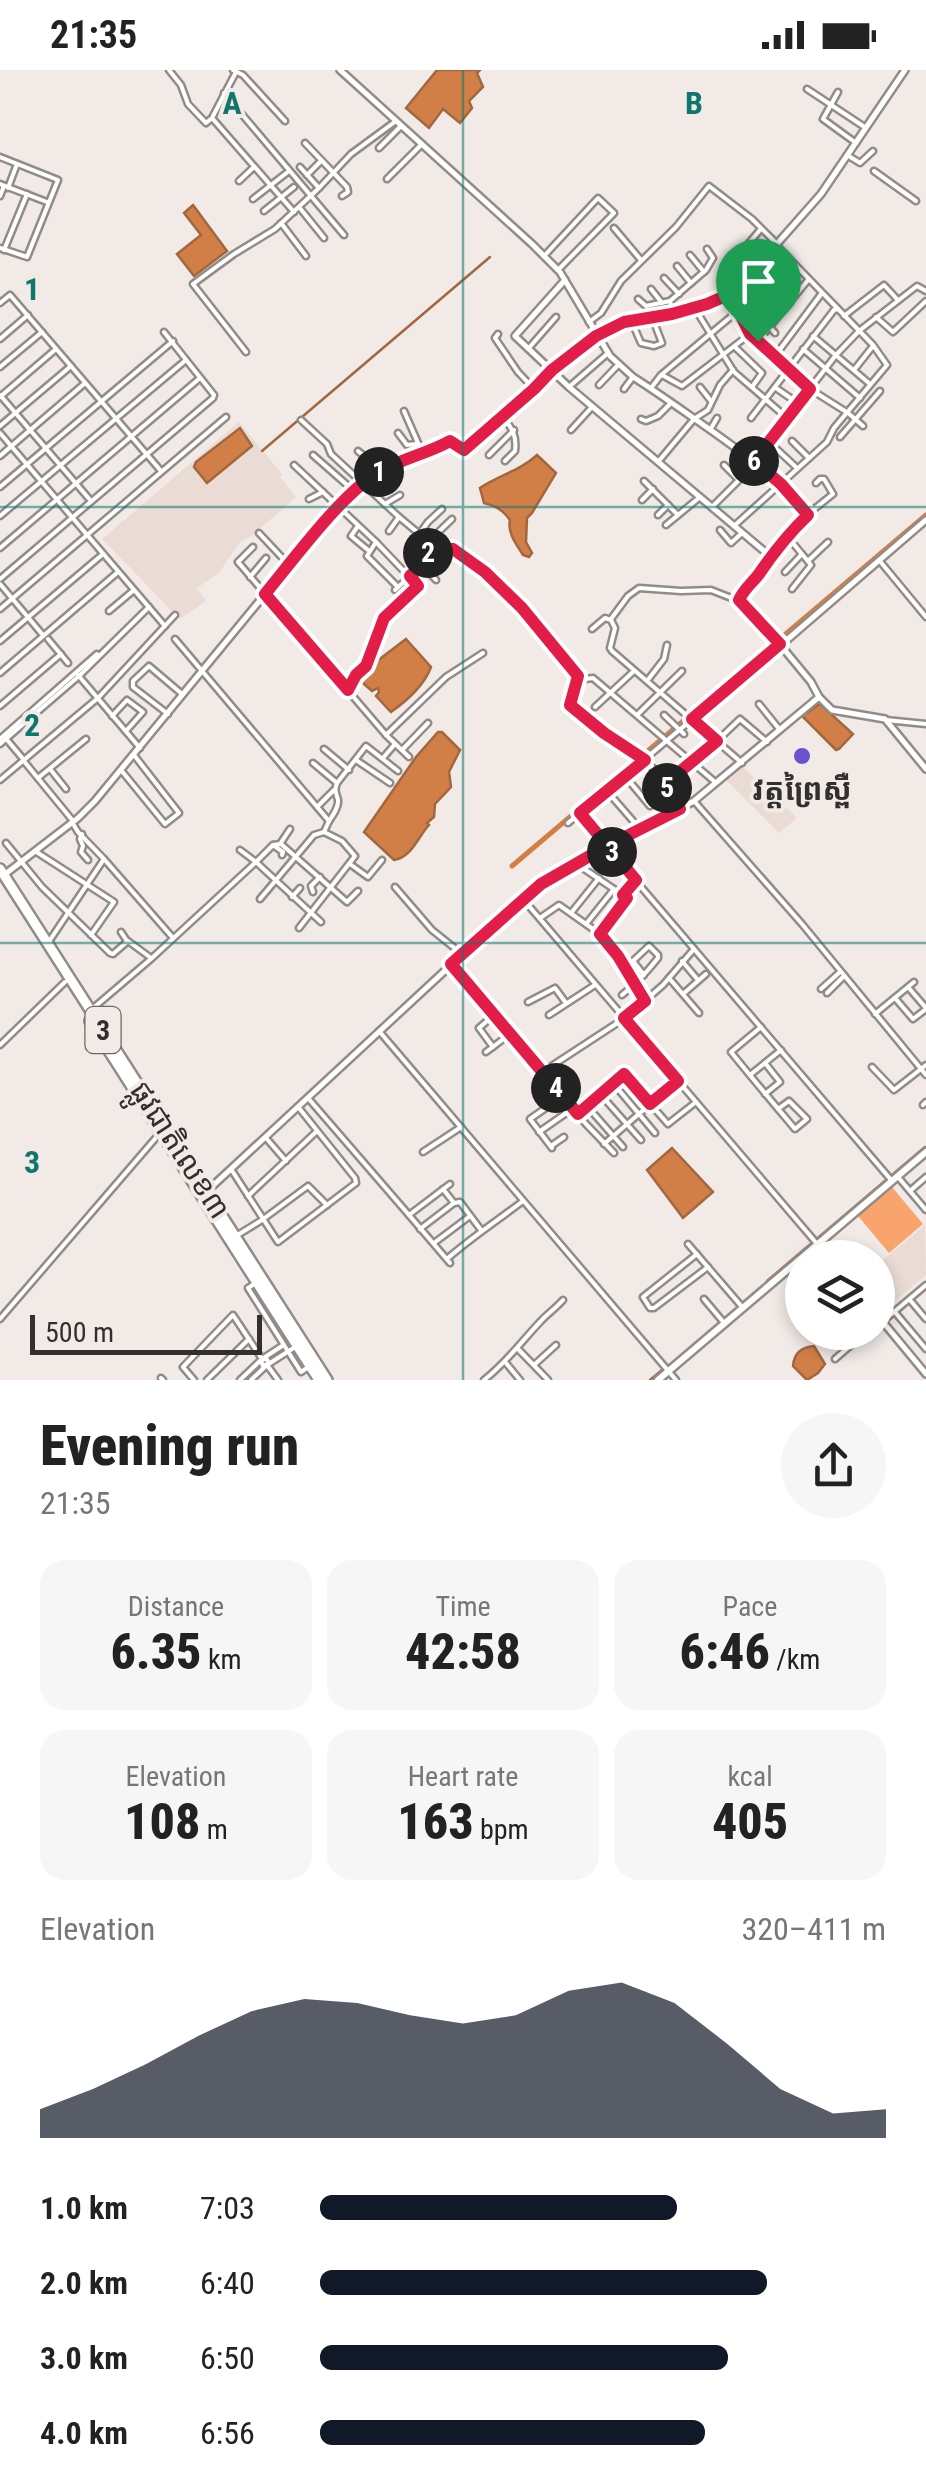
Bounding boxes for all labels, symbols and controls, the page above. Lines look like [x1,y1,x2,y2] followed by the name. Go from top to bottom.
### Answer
[50,13,137,57] text: 21:35
[222,84,242,122] text: A
[685,84,703,122] text: B
[716,239,801,342] pin
[731,254,786,309] icon: arrive
[24,270,40,308] text: 1
[729,436,779,486] pin: 6
[747,444,761,477] text: 6
[354,447,404,497] pin: 1
[372,455,386,488] text: 1
[403,528,453,578] pin: 2
[421,536,435,569] text: 2
[24,706,40,744] text: 2
[791,745,813,767] marker: វត្តព្រៃស្ពឺ
[642,763,692,813] pin: 5
[660,771,674,804] text: 5
[752,771,852,809] place label: វត្តព្រៃស្ពឺ
[587,827,637,877] pin: 3
[605,835,619,868] text: 3
[86,1007,120,1053] road number: 3
[531,1063,581,1113] pin: 4
[549,1071,563,1104] text: 4
[116,1074,238,1230] street label: ផ្លូវជាតិលេខ៣
[24,1143,40,1181] text: 3
[785,1240,895,1350] map controls
[785,1240,895,1350] button: layers
[30,1310,262,1354] scale bar
[45,1316,114,1349] text: 500 m
[781,1413,886,1518] button: share
[40,1414,299,1478] text: Evening run
[40,1484,111,1522] text: 21:35
[128,1590,224,1623] text: Distance
[435,1590,491,1623] text: Time
[723,1590,777,1623] text: Pace
[110,1623,201,1681] text: 6.35
[405,1623,521,1681] text: 42:58
[680,1623,770,1681] text: 6:46
[201,1643,242,1676] text: km
[770,1643,820,1676] text: /km
[126,1760,226,1793] text: Elevation
[408,1760,518,1793] text: Heart rate
[727,1760,773,1793] text: kcal
[124,1793,200,1851] text: 108
[397,1793,474,1851] text: 163
[712,1793,788,1851] text: 405
[200,1813,228,1846] text: m
[474,1813,529,1846] text: bpm
[40,1910,155,1948] text: Elevation
[741,1910,886,1948] text: 320–411 m
[40,2189,128,2227] text: 1.0 km
[200,2189,255,2227] text: 7:03
[40,2264,128,2302] text: 2.0 km
[200,2264,255,2302] text: 6:40
[40,2339,128,2377] text: 3.0 km
[200,2339,255,2377] text: 6:50
[40,2414,128,2452] text: 4.0 km
[200,2414,255,2452] text: 6:56

